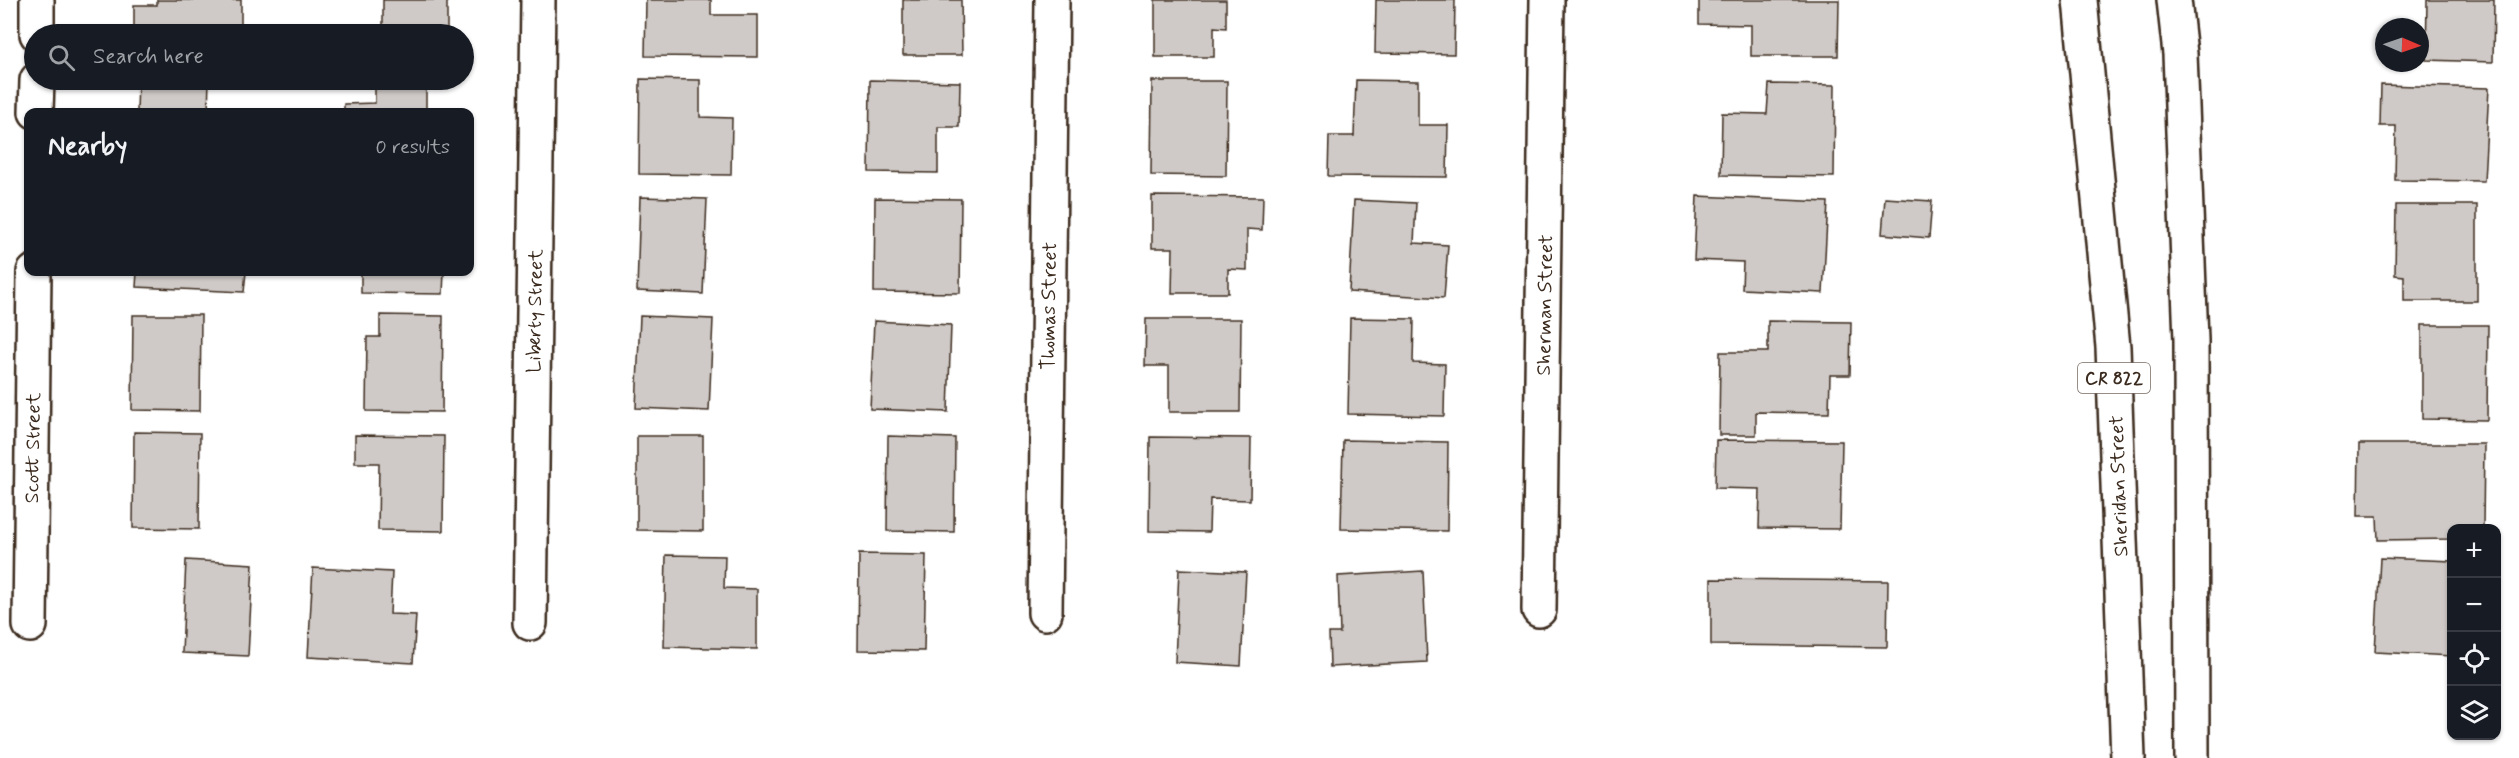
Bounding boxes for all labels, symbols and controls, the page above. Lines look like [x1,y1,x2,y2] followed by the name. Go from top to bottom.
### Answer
[2375,18,2429,72] north arrow
[24,24,474,90] search box
[45,41,78,74] icon: search
[93,43,204,71] text: Search here
[48,130,127,164] text: Nearby
[376,134,450,161] text: 0 results
[1531,234,1560,376] street label: Sherman Street
[1035,242,1064,370] street label: Thomas Street
[521,249,550,373] street label: Liberty Street
[2078,363,2150,393] road number: CR 822
[19,392,48,504] street label: Scott Street
[2104,415,2135,557] street label: Sheridan Street
[2447,524,2501,740] map controls
[2447,524,2501,578] button: +
[2447,578,2501,632] button: −
[2447,632,2501,686] button: locate
[2447,686,2501,740] button: layers

